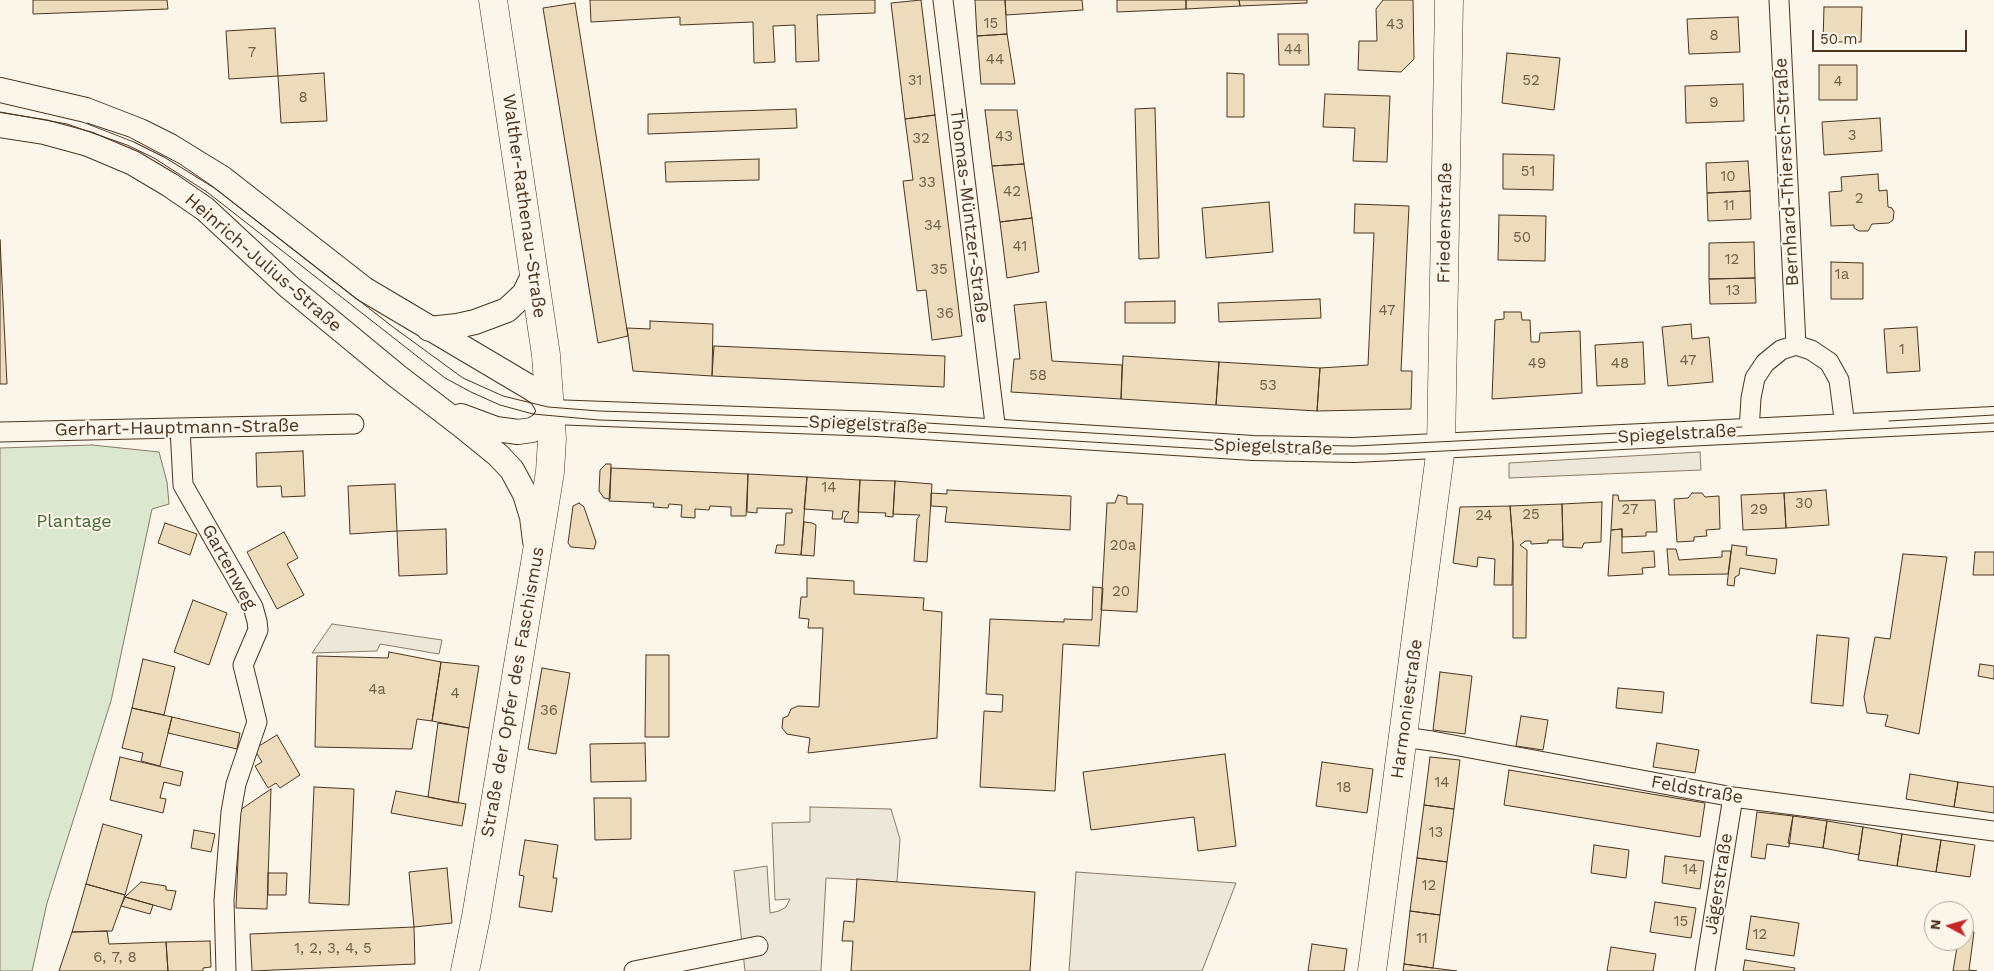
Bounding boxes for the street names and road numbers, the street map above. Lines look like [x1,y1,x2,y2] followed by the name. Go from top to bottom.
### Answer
[1770,57,1804,287] street label: Bernhard-Thiersch-Straße
[498,93,550,319] street label: Walther-Rathenau-Straße
[945,108,993,324] street label: Thomas-Müntzer-Straße
[1433,162,1457,284] street label: Friedenstraße
[180,189,346,337] street label: Heinrich-Julius-Straße
[808,411,928,439] street label: Spiegelstraße
[54,415,300,441] street label: Gerhart-Hauptmann-Straße
[1617,420,1737,448] street label: Spiegelstraße
[1213,434,1333,460] street label: Spiegelstraße
[197,521,261,613] street label: Gartenweg
[477,545,549,839] street label: Straße der Opfer des Faschismus
[1387,638,1427,780] street label: Harmoniestraße
[1649,771,1745,809] street label: Feldstraße
[1700,832,1738,936] street label: Jägerstraße

